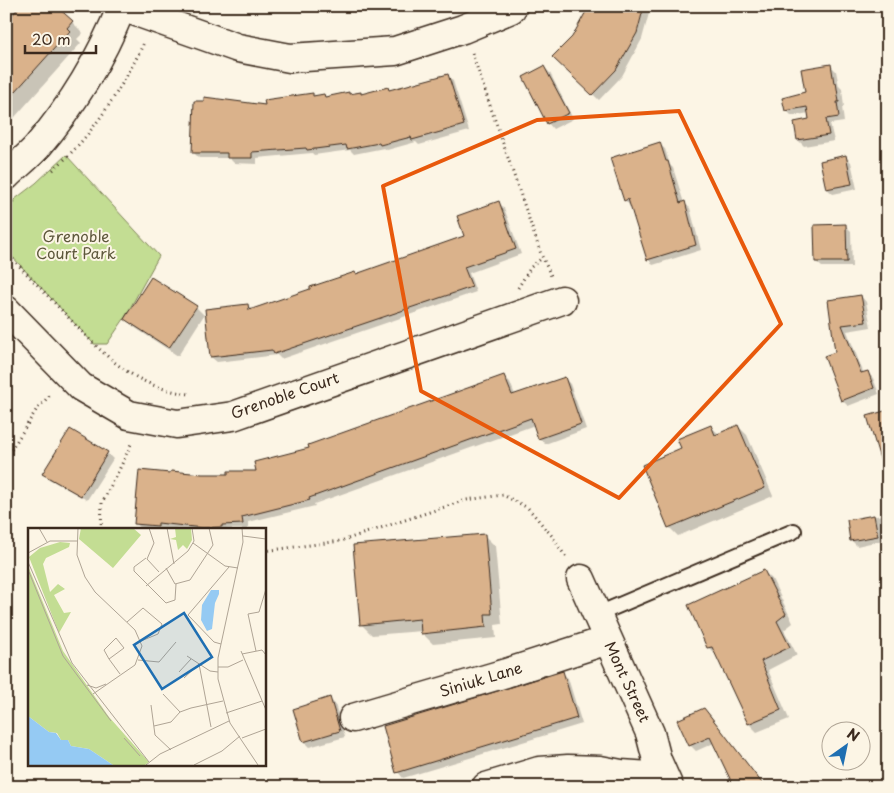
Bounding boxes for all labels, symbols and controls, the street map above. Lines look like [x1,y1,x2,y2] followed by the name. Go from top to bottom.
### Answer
[25,22,96,54] scale bar
[32,27,71,50] text: 20 m
[36,224,116,264] park label: Grenoble Court Park
[227,365,342,424] street label: Grenoble Court
[28,528,265,766] inset map
[600,637,657,726] street label: Mont Street
[436,655,525,702] street label: Siniuk Lane
[822,720,872,770] north arrow
[843,723,864,747] text: N

